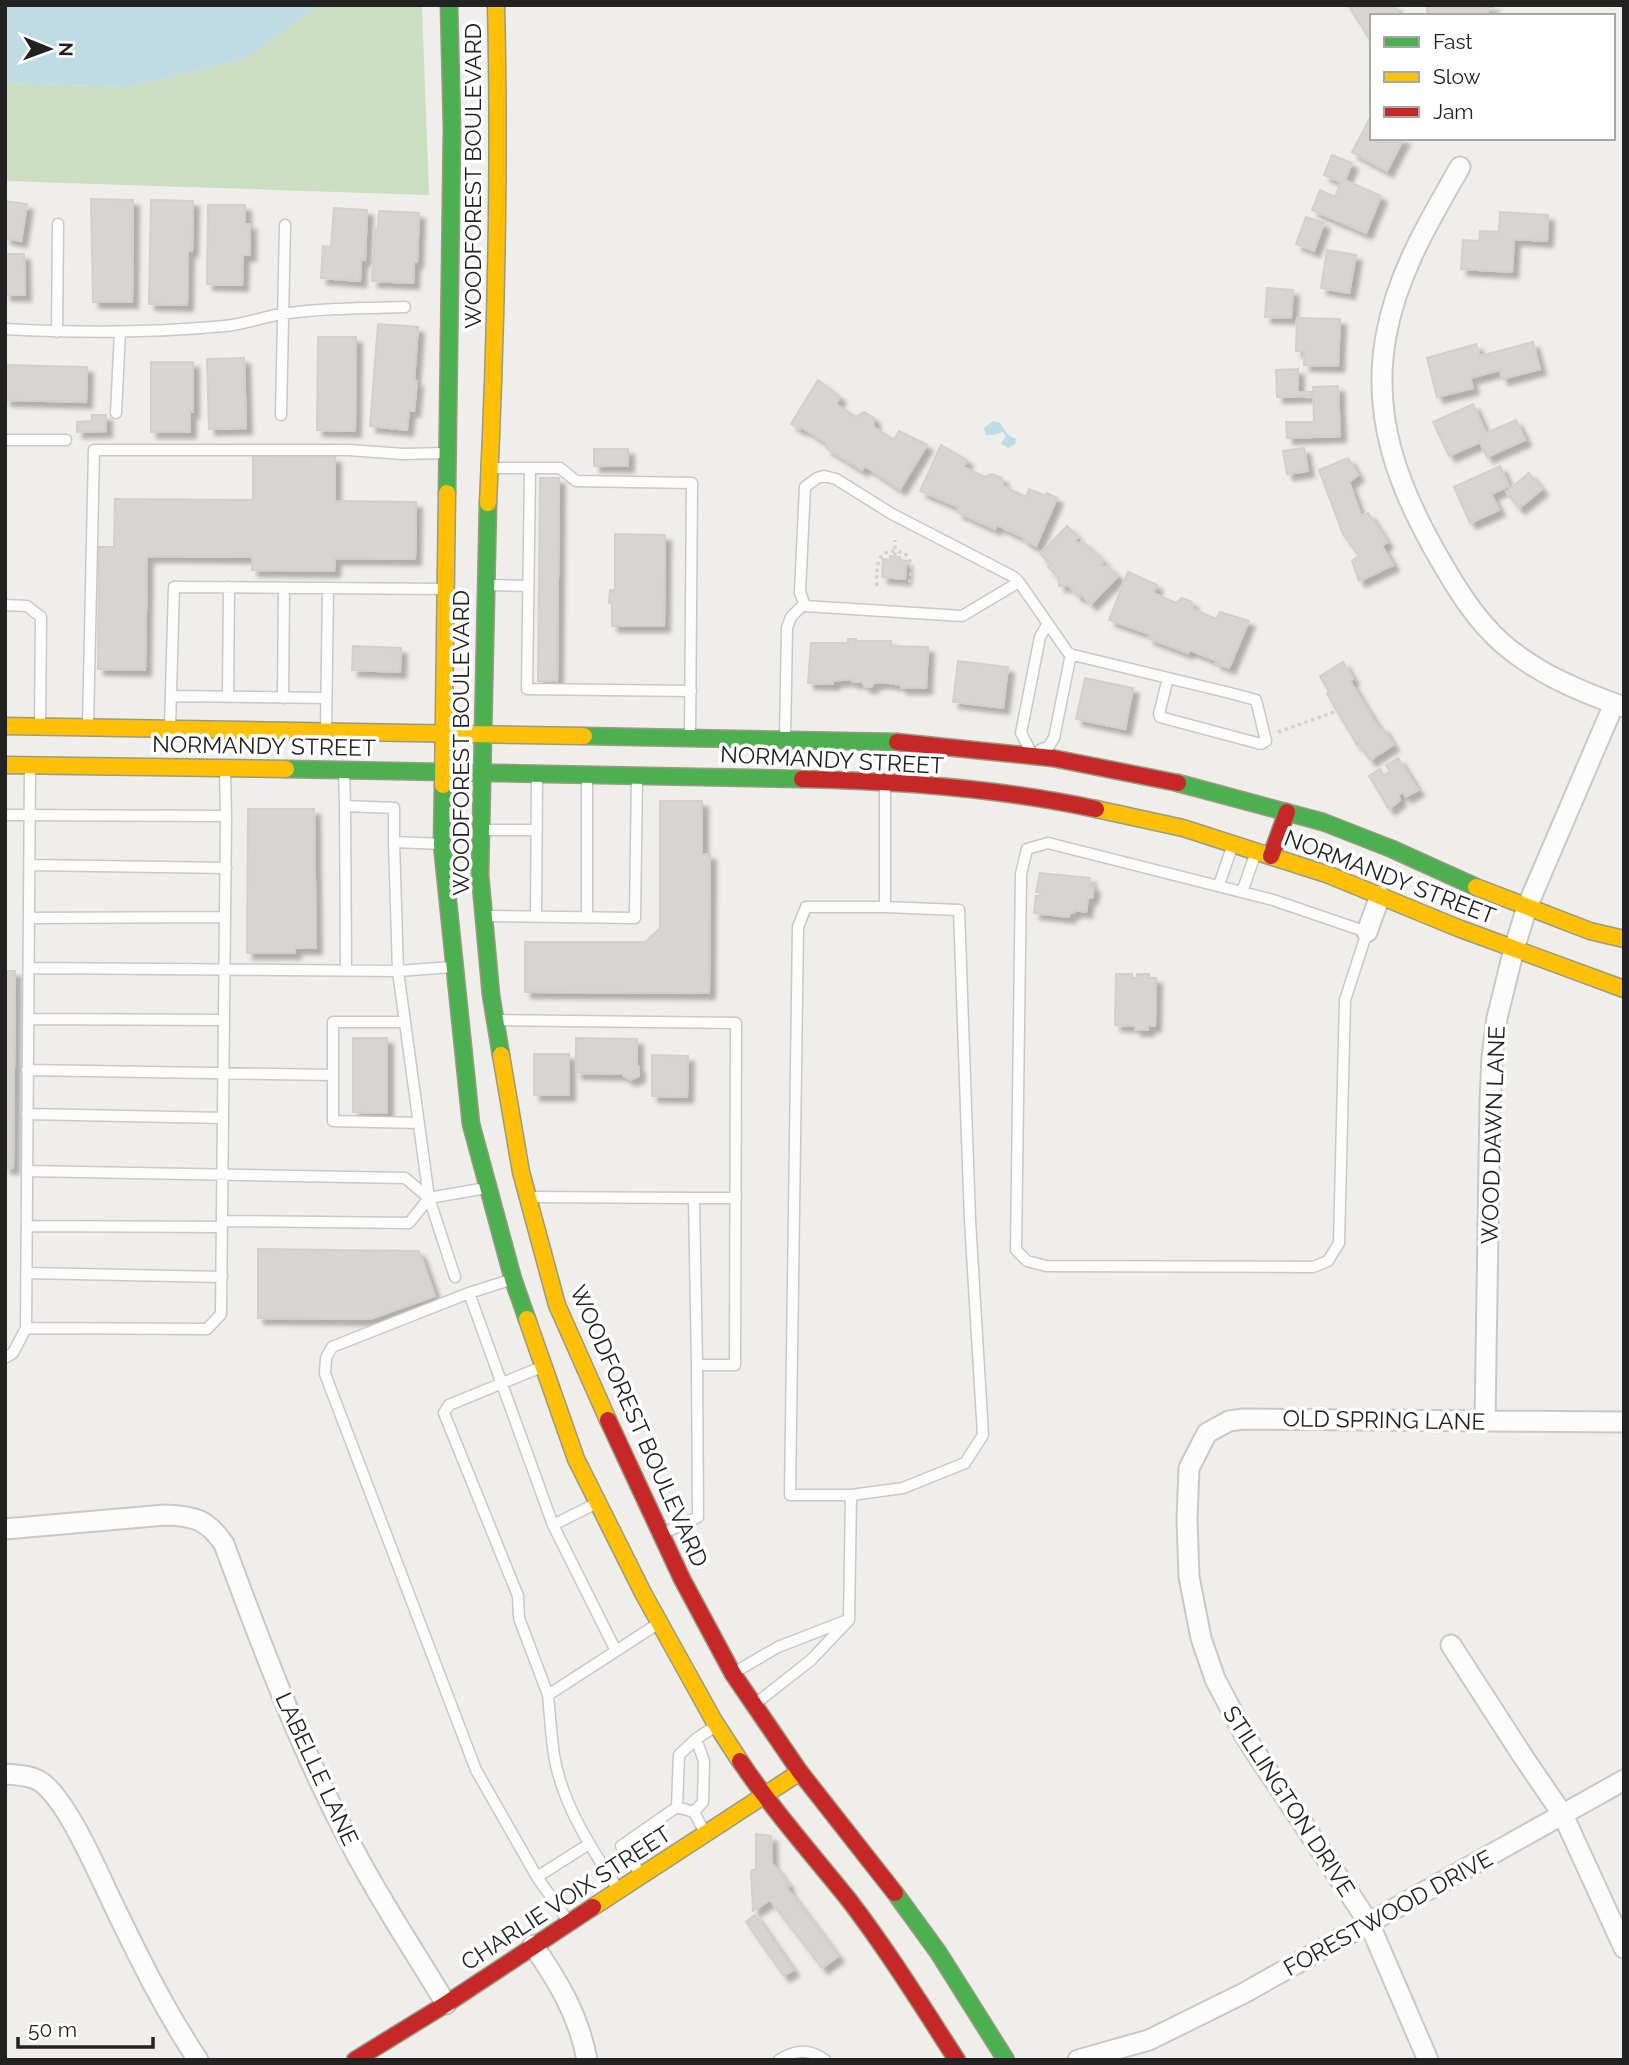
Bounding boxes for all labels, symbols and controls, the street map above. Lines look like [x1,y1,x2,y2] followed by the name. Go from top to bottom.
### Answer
[14,14,84,84] north arrow
[1370,14,1615,140] legend
[459,23,486,329] street label: WOODFOREST BOULEVARD
[1433,29,1473,54] text: Fast
[55,42,77,57] text: N
[1433,64,1481,89] text: Slow
[1433,99,1474,124] text: Jam
[447,590,474,896] street label: WOODFOREST BOULEVARD
[152,730,376,761] street label: NORMANDY STREET
[719,740,945,779] street label: NORMANDY STREET
[1281,824,1500,929] street label: NORMANDY STREET
[1475,1025,1510,1245] street label: WOOD DAWN LANE
[565,1281,714,1571] street label: WOODFOREST BOULEVARD
[1282,1404,1486,1435] street label: OLD SPRING LANE
[270,1688,365,1850] street label: LABELLE LANE
[1218,1701,1361,1901] street label: STILLINGTON DRIVE
[456,1820,676,1976] street label: CHARLIE VOIX STREET
[1279,1844,1497,1981] street label: FORESTWOOD DRIVE
[18,2006,152,2050] scale bar
[28,2017,77,2042] text: 50 m

